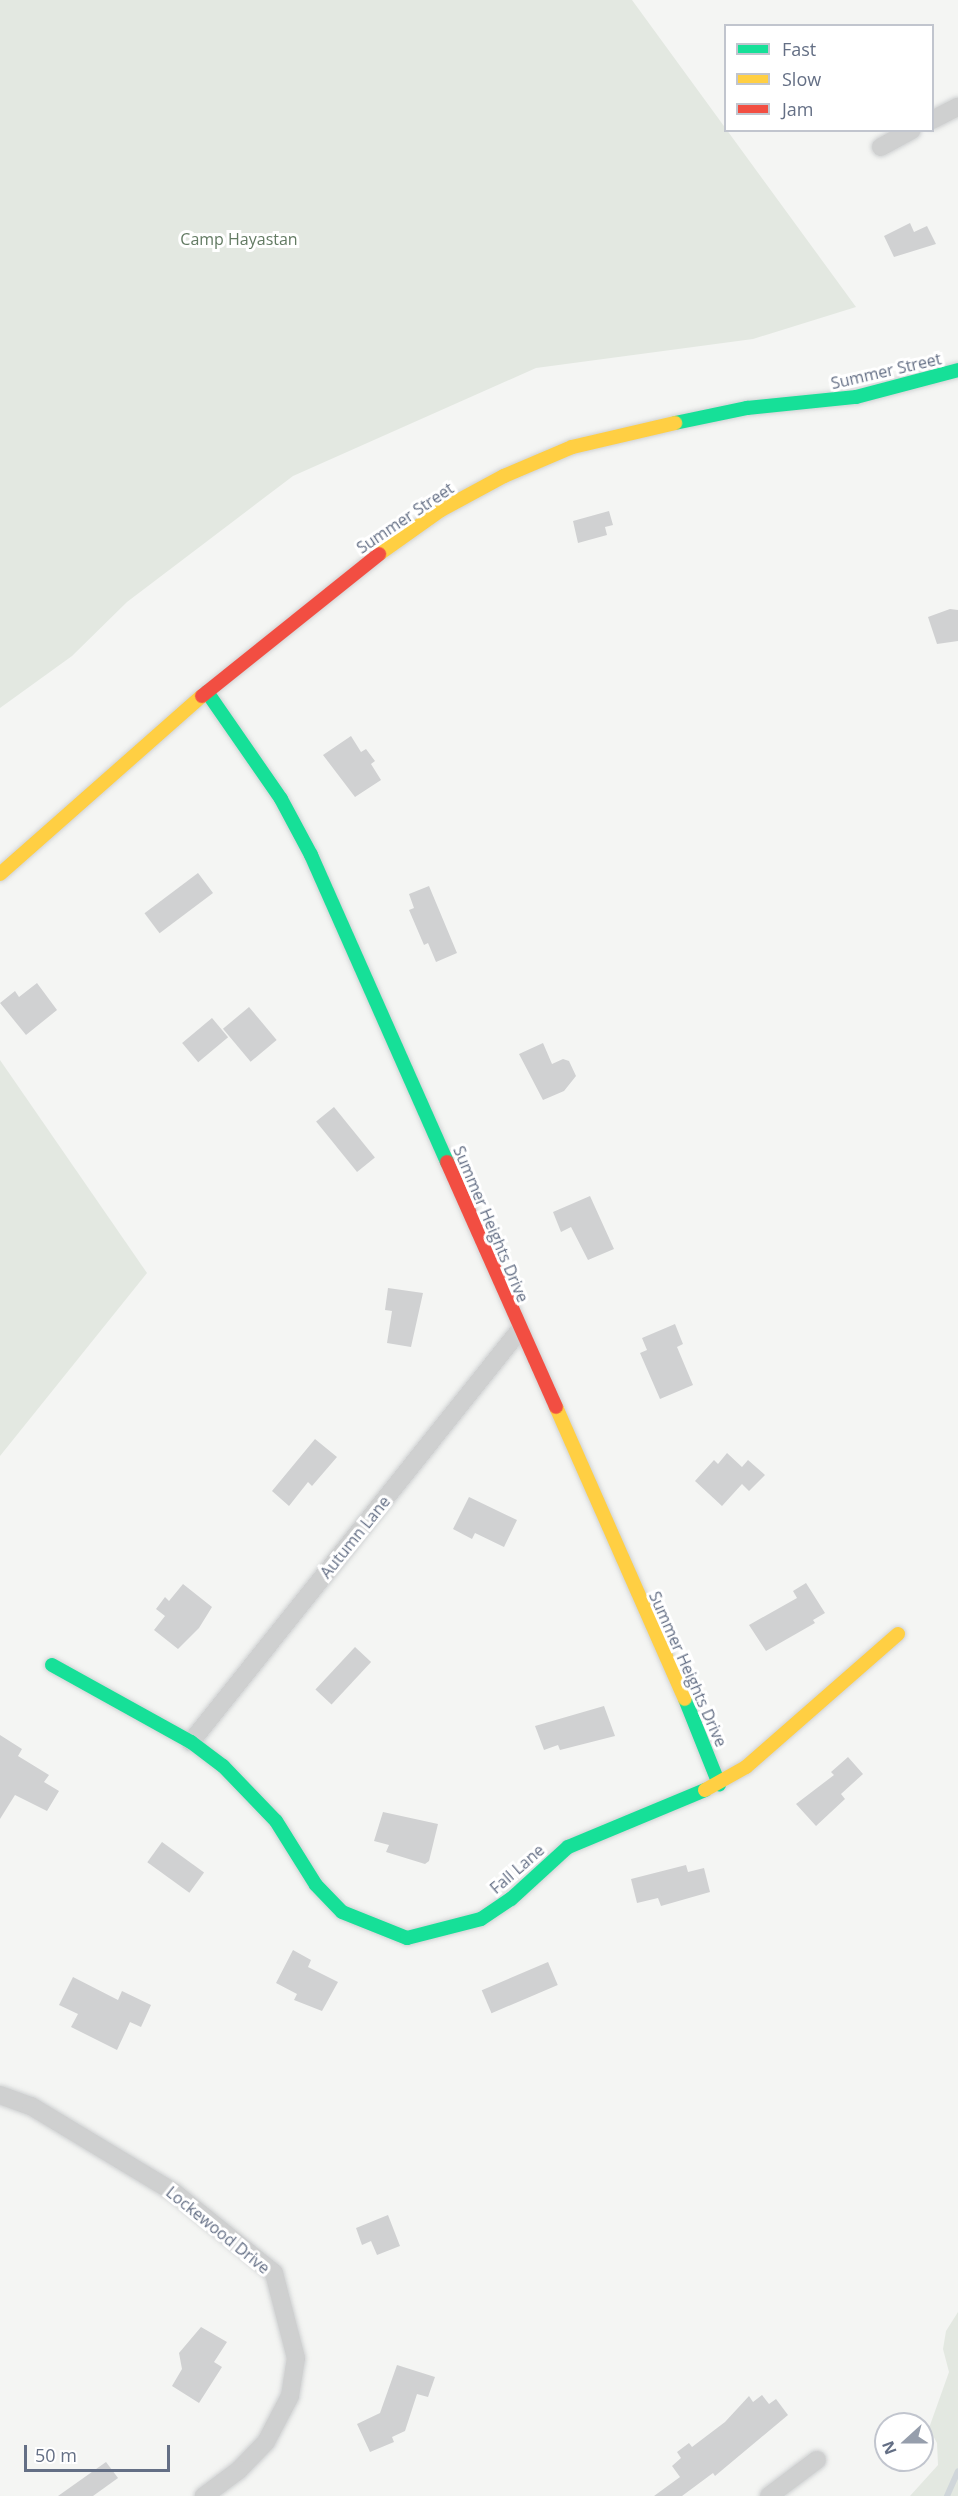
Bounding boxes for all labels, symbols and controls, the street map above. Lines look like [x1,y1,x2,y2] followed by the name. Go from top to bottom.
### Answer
[724,24,934,132] legend
[782,37,816,61] text: Fast
[782,67,821,91] text: Slow
[782,97,814,121] text: Jam
[180,229,298,249] park label: Camp Hayastan
[829,349,943,393] street label: Summer Street
[353,479,457,557] street label: Summer Street
[449,1143,533,1305] street label: Summer Heights Drive
[316,1492,394,1582] street label: Autumn Lane
[645,1588,731,1750] street label: Summer Heights Drive
[486,1840,548,1898] street label: Fall Lane
[162,2182,274,2278] street label: Lockewood Drive
[874,2412,934,2472] north arrow
[27,2433,172,2471] scale bar
[876,2438,902,2458] text: N
[35,2443,77,2467] text: 50 m

